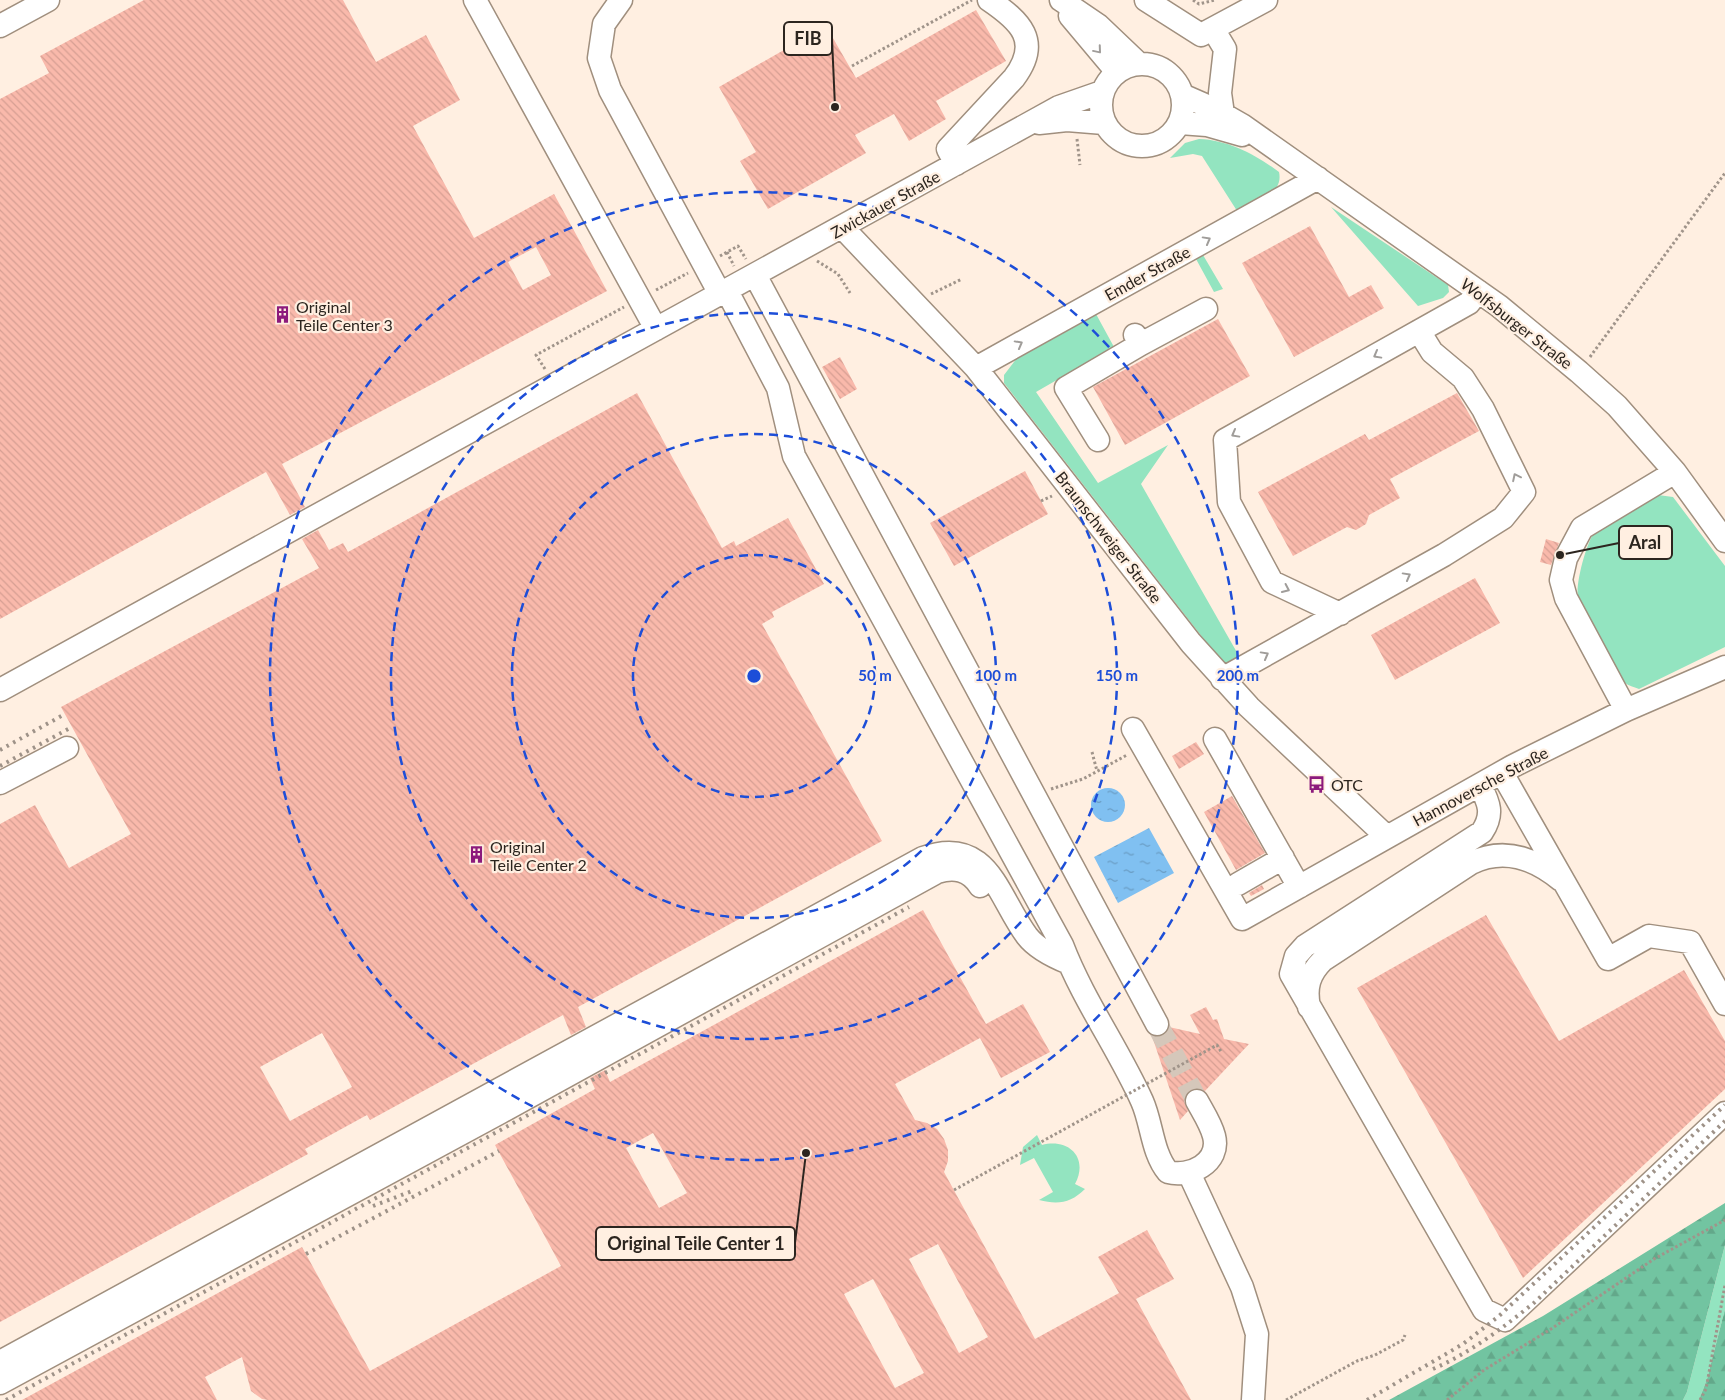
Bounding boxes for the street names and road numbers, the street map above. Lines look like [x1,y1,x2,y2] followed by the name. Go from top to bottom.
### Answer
[827,166,943,242] street label: Zwickauer Straße
[1101,242,1193,304] street label: Emder Straße
[1457,274,1577,372] street label: Wolfsburger Straße
[1052,468,1166,606] street label: Braunschweiger Straße
[1409,742,1551,830] street label: Hannoversche Straße

